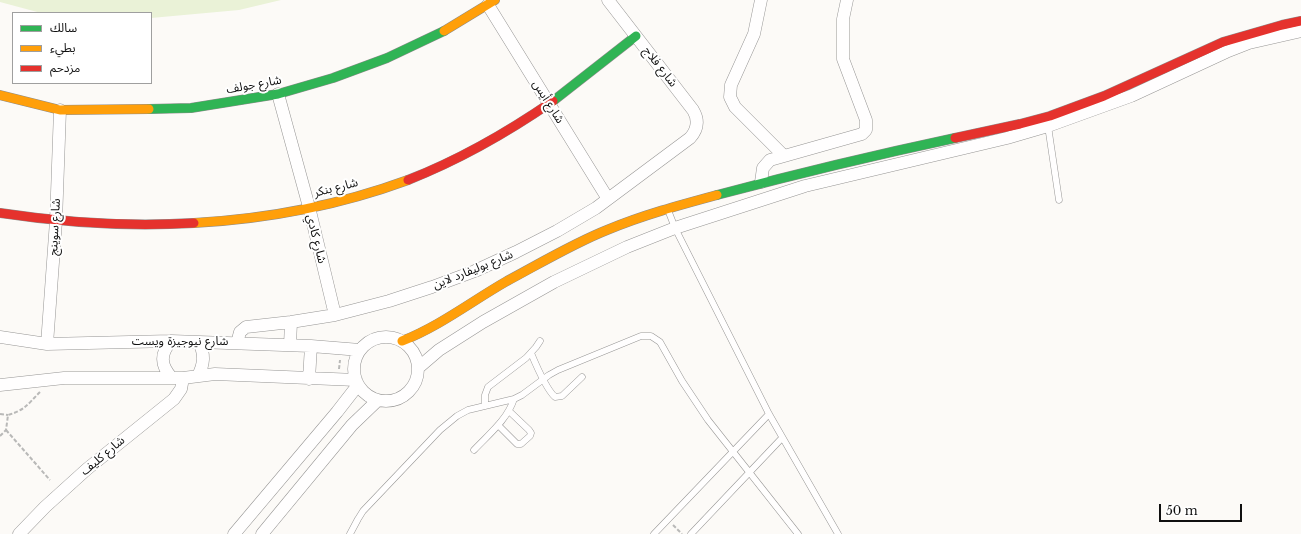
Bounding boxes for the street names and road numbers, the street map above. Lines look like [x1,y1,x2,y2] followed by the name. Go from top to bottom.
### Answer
[640,44,680,90] street label: شارع فلاج
[225,73,283,97] street label: شارع جولف
[529,78,567,126] street label: شارع أيس
[312,176,360,200] street label: شارع بنكر
[46,198,64,256] street label: شارع سوينج
[303,213,329,265] street label: شارع كادي
[431,247,515,293] street label: شارع بوليفارد لاين
[132,335,228,349] street label: شارع نيوجيزة ويست
[78,433,128,479] street label: شارع كليف

